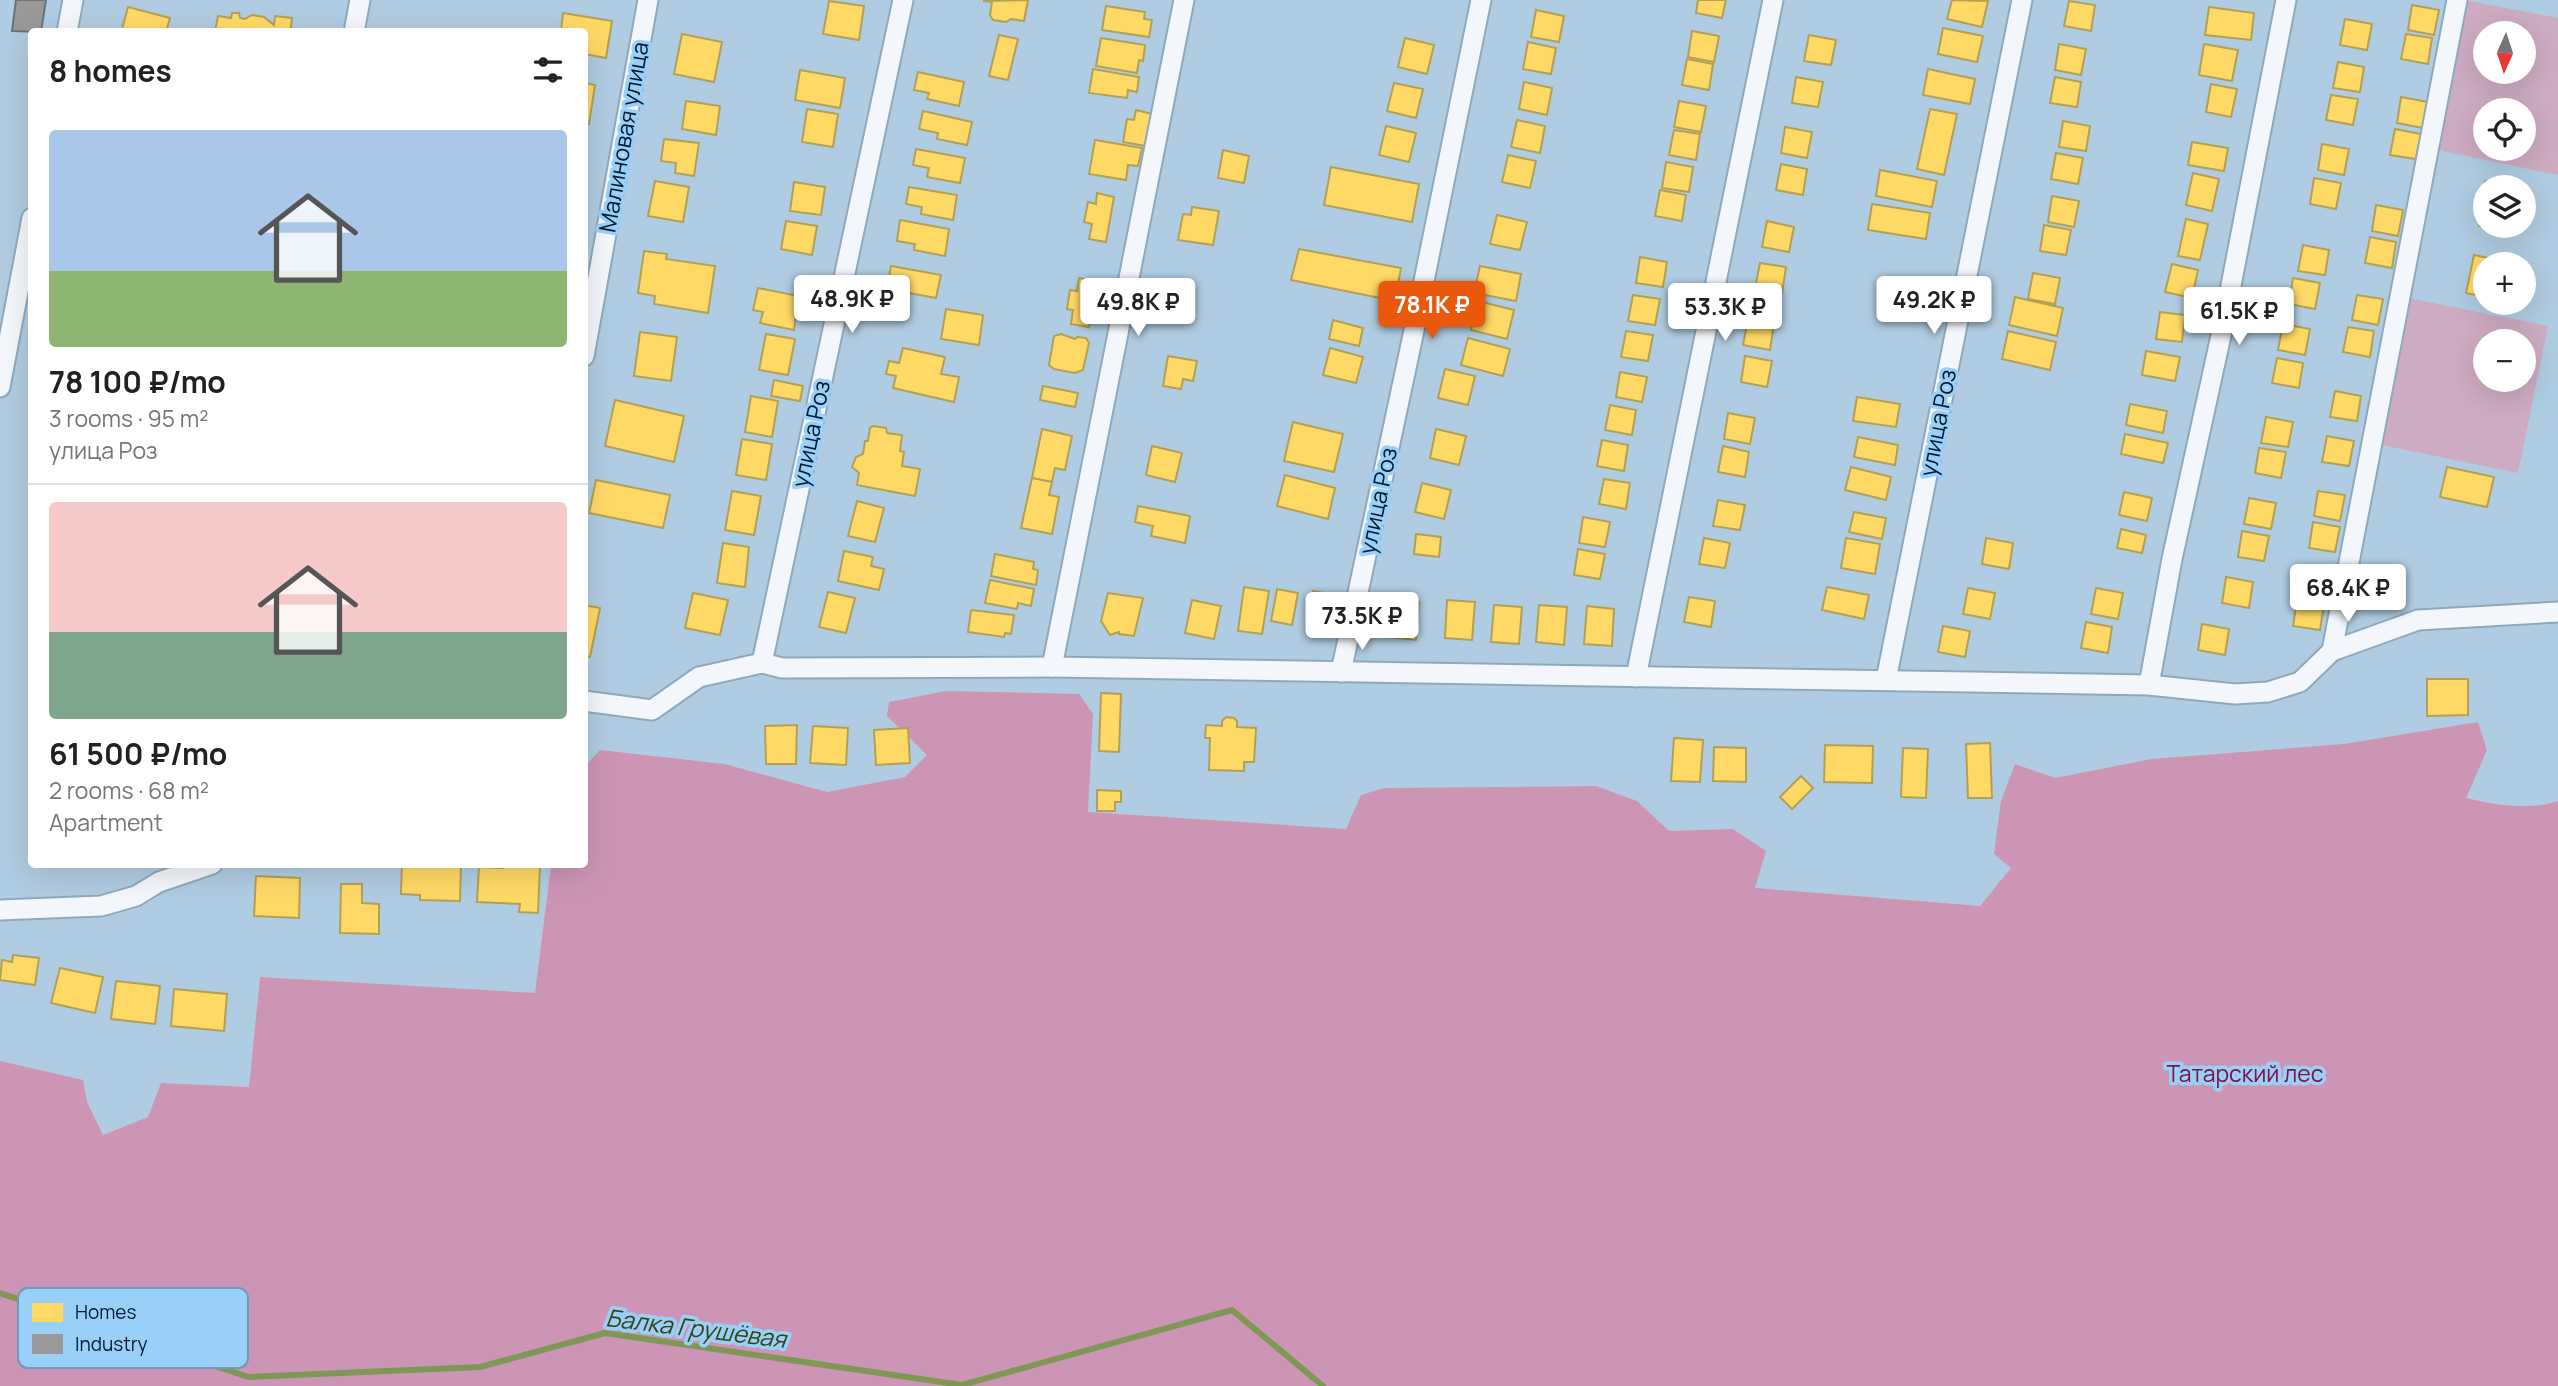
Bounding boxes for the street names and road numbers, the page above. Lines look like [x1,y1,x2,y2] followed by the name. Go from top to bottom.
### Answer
[590,39,656,235] street label: Малиновая улица
[1911,367,1963,479] street label: улица Роз
[783,377,837,490] street label: улица Роз
[1350,444,1404,557] street label: улица Роз

